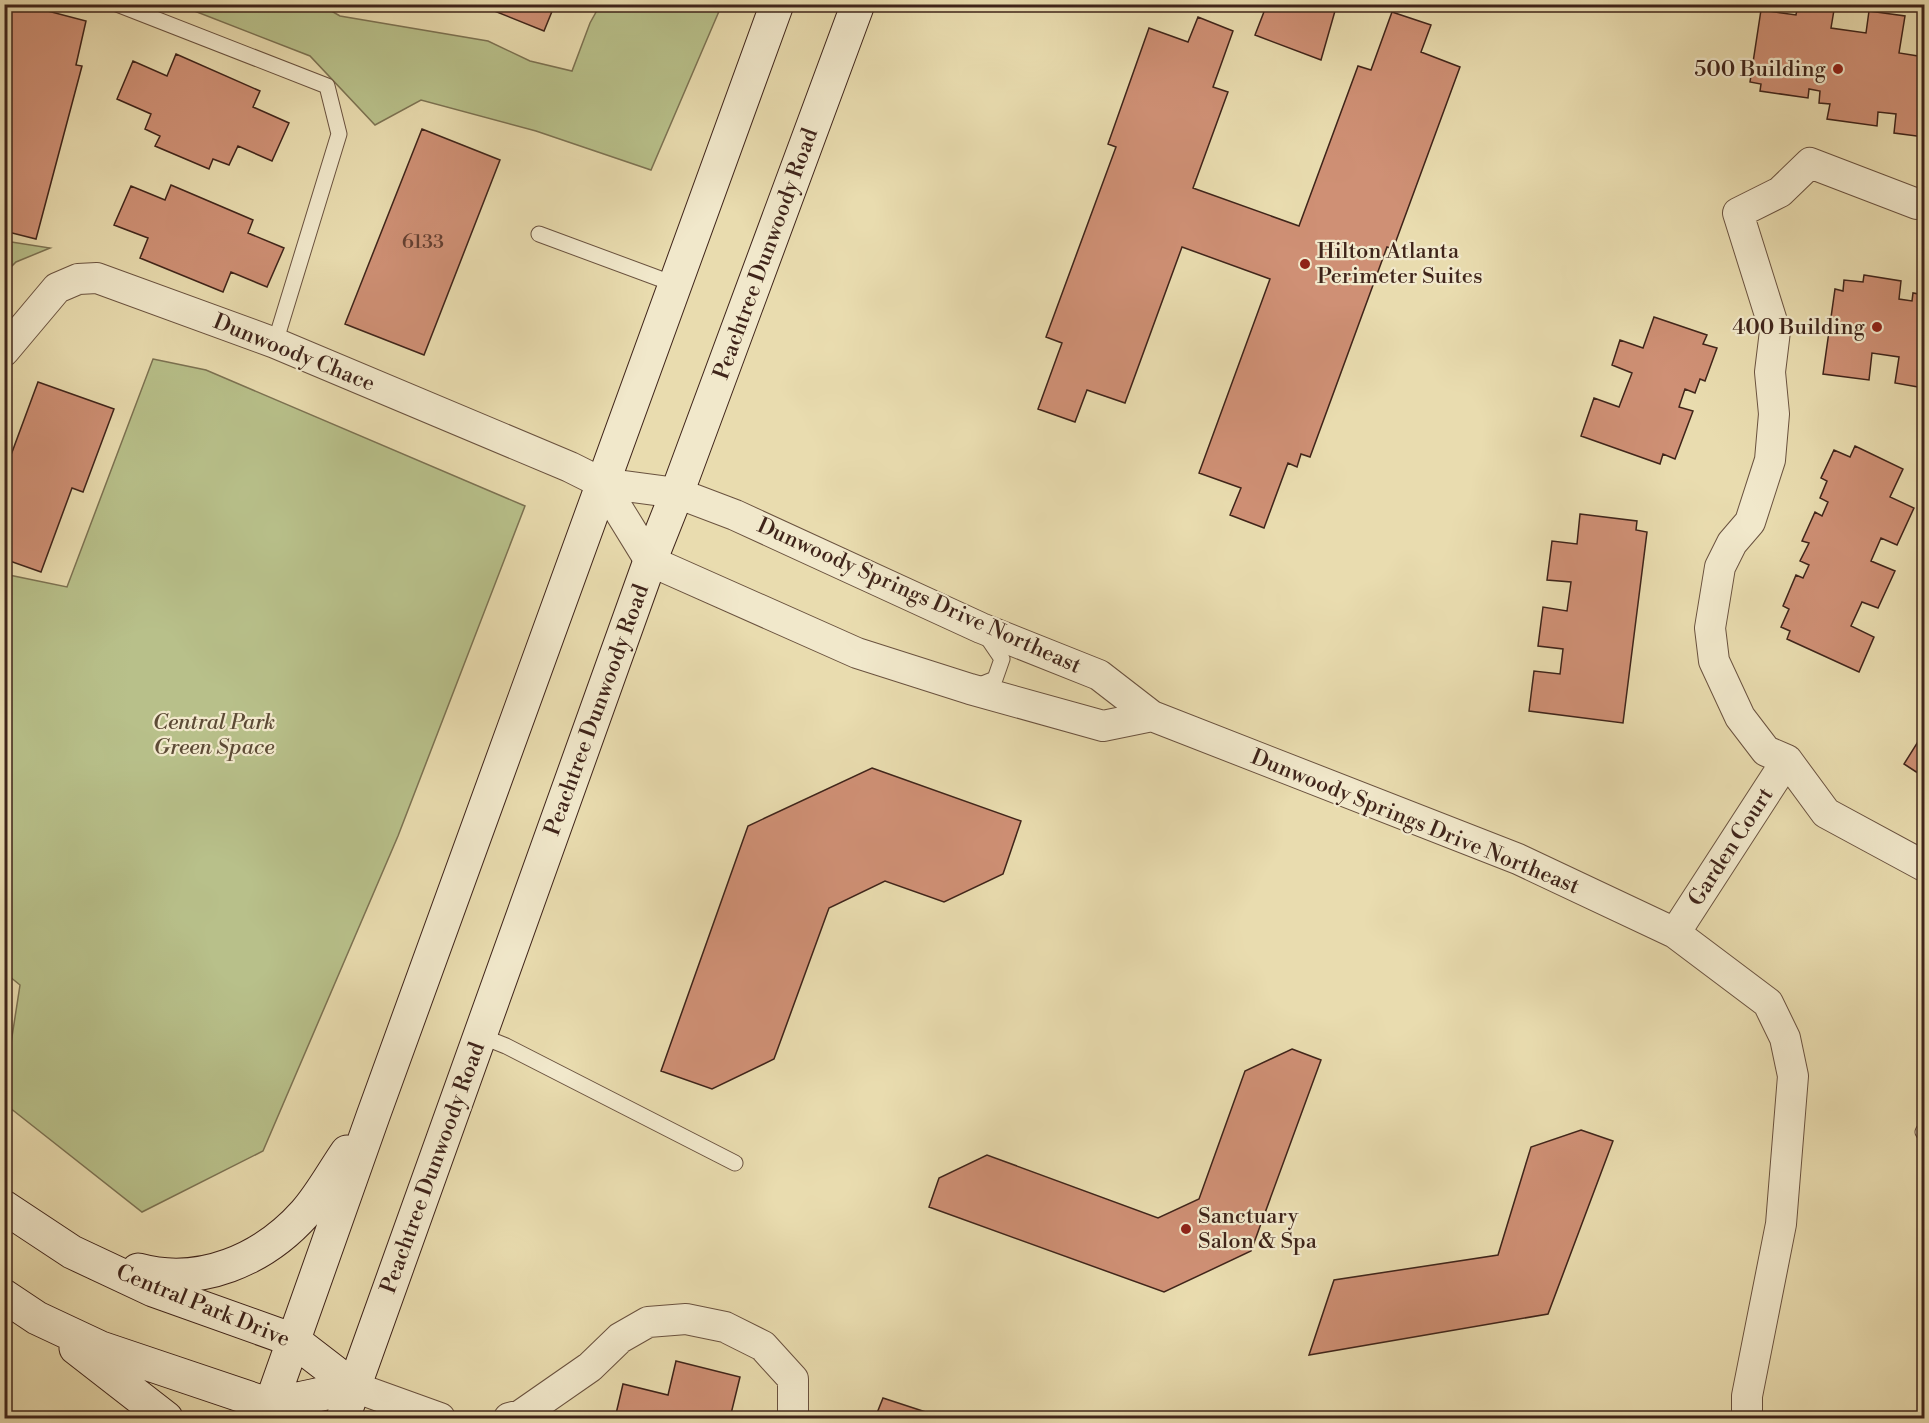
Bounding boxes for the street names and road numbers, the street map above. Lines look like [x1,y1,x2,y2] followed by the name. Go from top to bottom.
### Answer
[708,124,824,383] street label: Peachtree Dunwoody Road
[209,308,379,398] street label: Dunwoody Chace
[753,512,1085,680] street label: Dunwoody Springs Drive Northeast
[539,580,655,839] street label: Peachtree Dunwoody Road
[1247,744,1583,900] street label: Dunwoody Springs Drive Northeast
[1683,783,1779,911] street label: Garden Court
[375,1038,491,1297] street label: Peachtree Dunwoody Road
[112,1259,294,1353] street label: Central Park Drive

